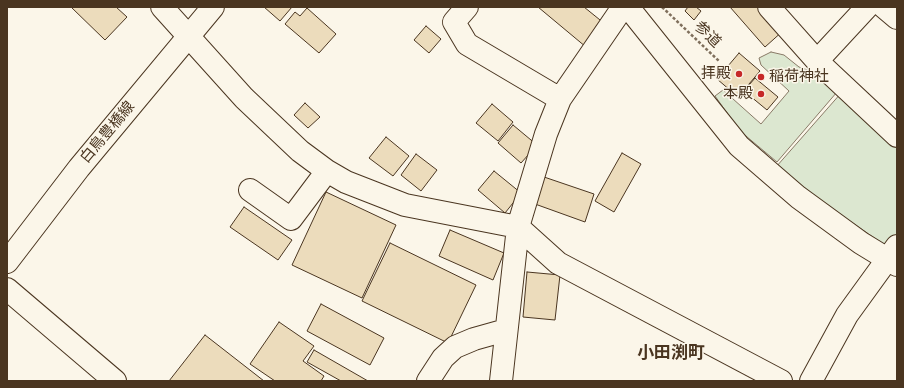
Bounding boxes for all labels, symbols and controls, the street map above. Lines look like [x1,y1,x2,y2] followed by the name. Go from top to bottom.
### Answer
[690,18,724,52] street label: 参道
[701,65,731,83] place label: 拝殿
[769,68,829,86] place label: 稲荷神社
[734,69,744,79] marker: 拝殿
[756,72,766,82] marker: 稲荷神社
[723,85,753,103] place label: 本殿
[756,89,766,99] marker: 本殿
[77,98,139,168] street label: 白鳥豊橋線
[637,344,705,364] district label: 小田渕町

